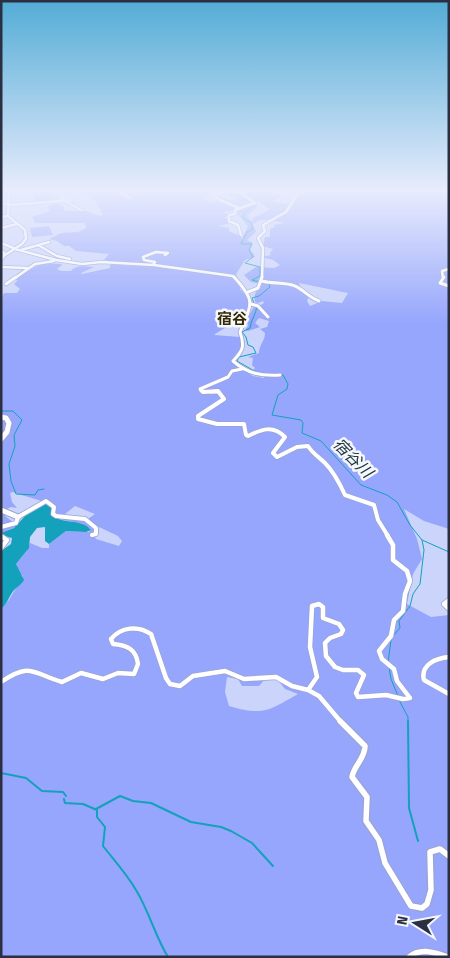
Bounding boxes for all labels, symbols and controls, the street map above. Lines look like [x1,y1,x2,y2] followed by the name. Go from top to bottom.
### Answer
[217,310,247,328] district label: 宿谷
[329,434,378,483] water label: 宿谷川
[390,898,440,948] north arrow
[394,915,412,926] text: N

